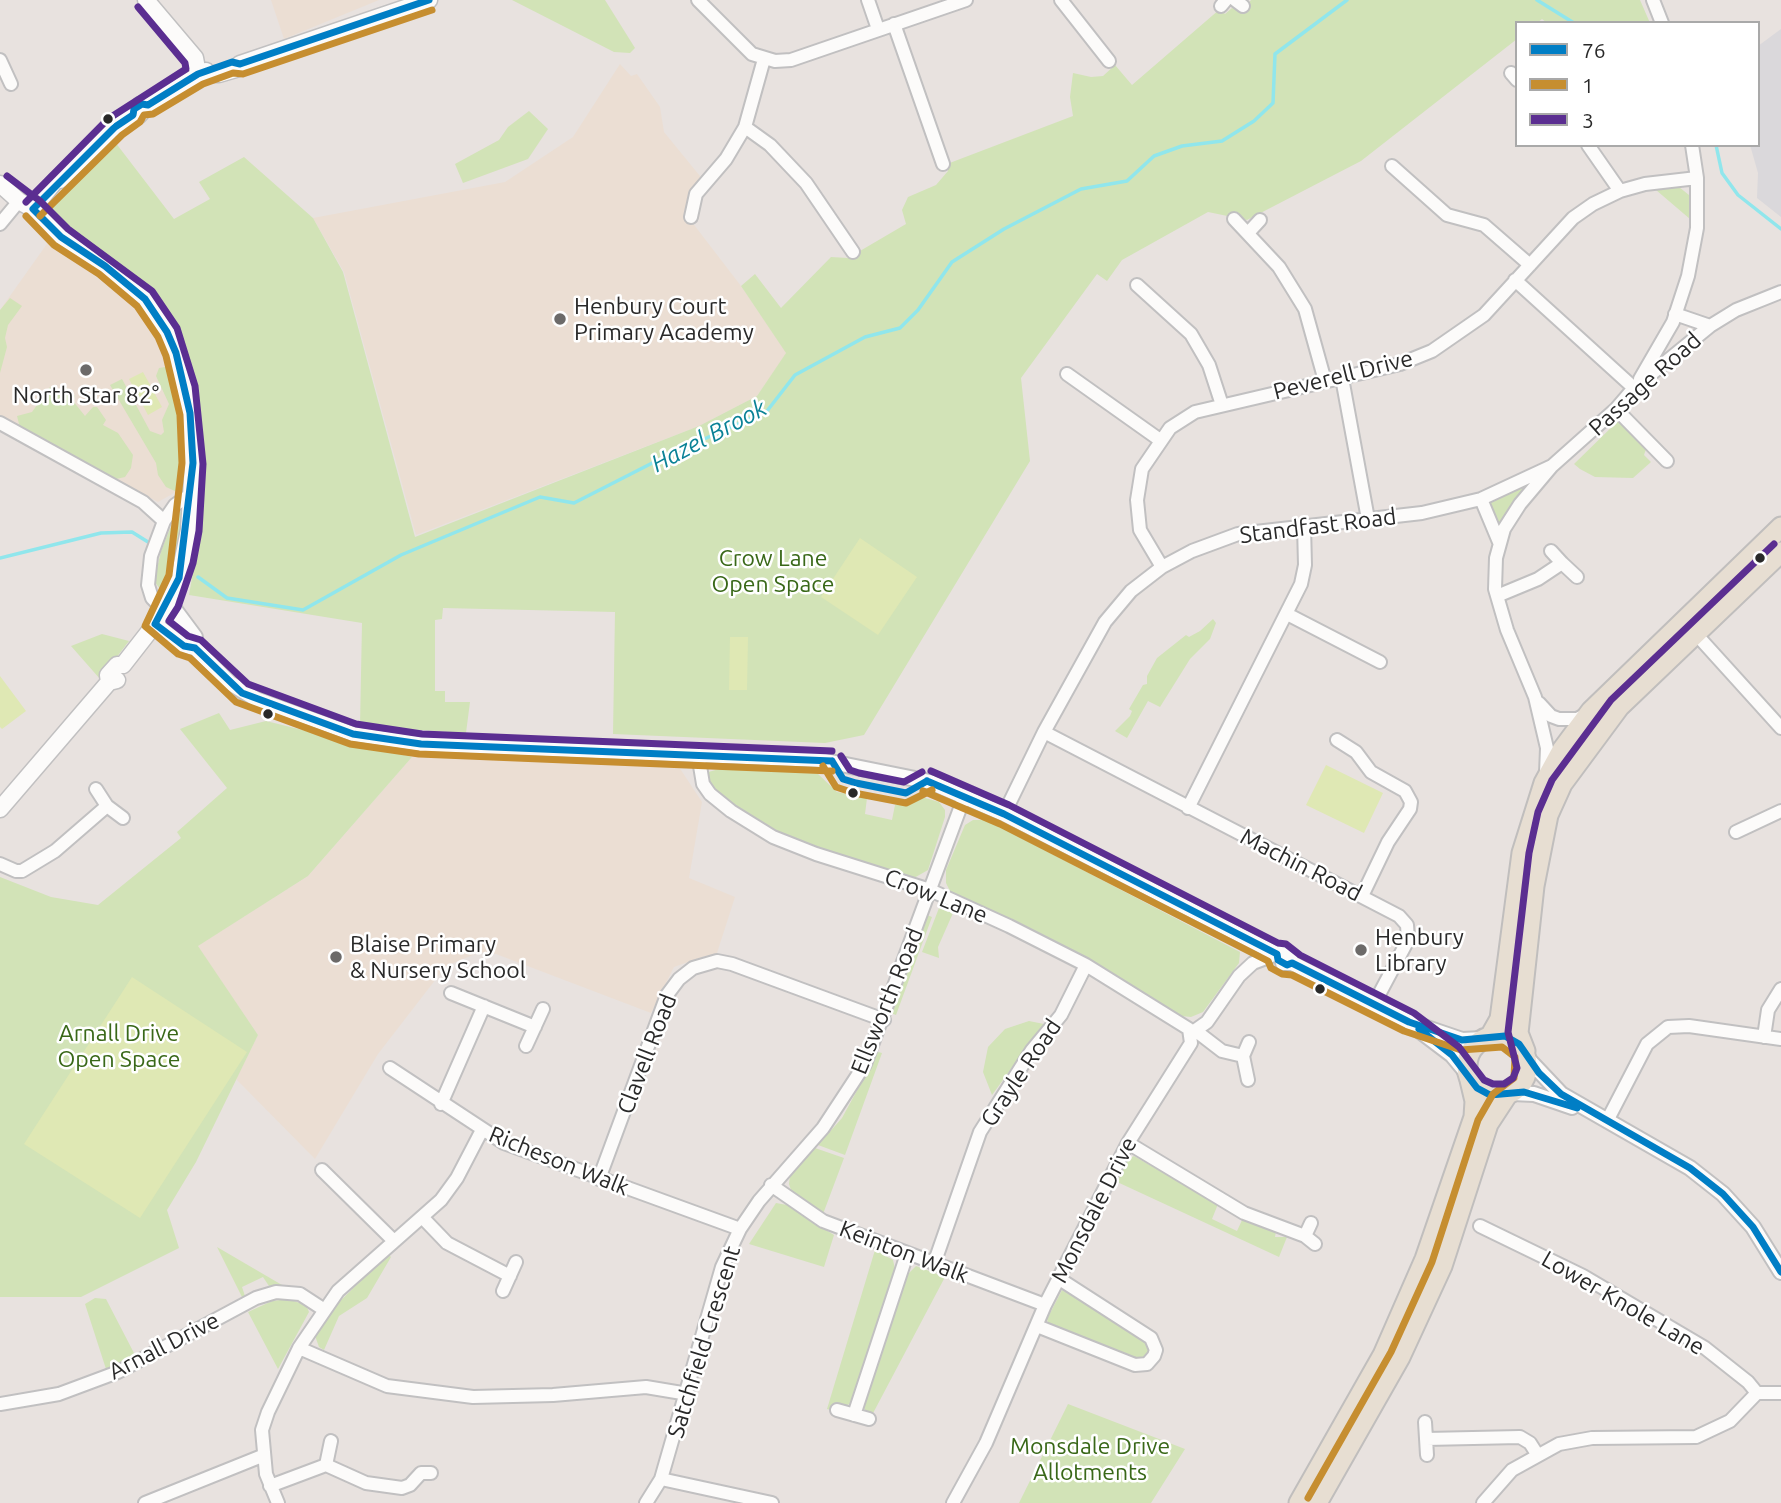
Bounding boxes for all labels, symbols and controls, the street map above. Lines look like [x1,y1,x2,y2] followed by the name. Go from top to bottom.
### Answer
[1515,21,1760,147] legend
[1582,38,1606,62] text: 76
[1582,73,1594,97] text: 1
[1582,108,1594,132] text: 3
[101,112,115,126] unlabelled marker
[574,292,754,346] place label: Henbury Court Primary Academy
[552,311,568,327] marker: Henbury Court Primary Academy
[1583,326,1707,442] street label: Passage Road
[1270,344,1416,406] street label: Peverell Drive
[78,362,94,378] marker: North Star 82°
[13,381,159,409] place label: North Star 82°
[646,394,772,478] water label: Hazel Brook
[1238,503,1398,549] street label: Standfast Road
[711,544,835,598] park label: Crow Lane Open Space
[1753,551,1767,565] unlabelled marker
[261,707,275,721] unlabelled marker
[846,786,860,800] unlabelled marker
[1236,823,1366,907] street label: Machin Road
[880,863,992,929] street label: Crow Lane
[1375,923,1464,977] place label: Henbury Library
[845,924,929,1078] street label: Ellsworth Road
[350,930,526,984] place label: Blaise Primary & Nursery School
[1353,942,1369,958] marker: Henbury Library
[328,949,344,965] marker: Blaise Primary & Nursery School
[1313,982,1327,996] unlabelled marker
[612,990,682,1118] street label: Clavell Road
[975,1014,1067,1132] street label: Grayle Road
[57,1019,181,1073] park label: Arnall Drive Open Space
[485,1120,633,1202] street label: Richeson Walk
[1045,1132,1143,1288] street label: Monsdale Drive
[835,1215,973,1289] street label: Keinton Walk
[662,1243,746,1441] street label: Satchfield Crescent
[1537,1245,1709,1361] street label: Lower Knole Lane
[104,1306,224,1386] street label: Arnall Drive
[1010,1432,1170,1486] park label: Monsdale Drive Allotments

